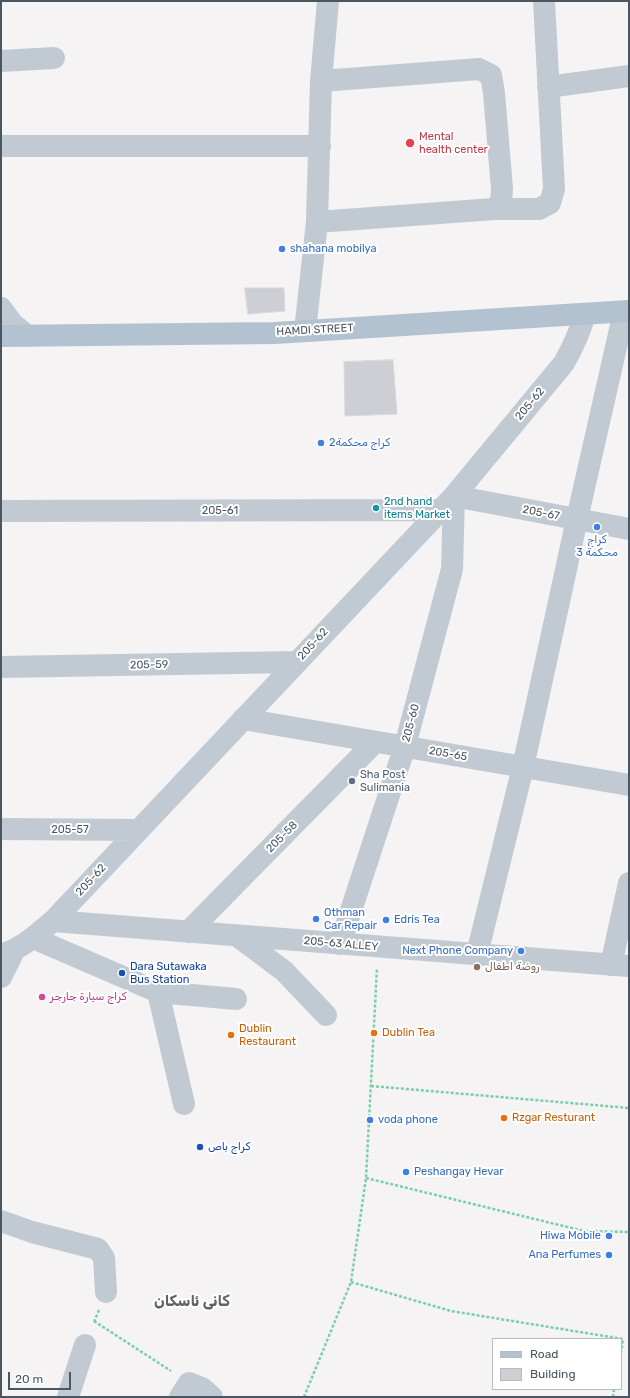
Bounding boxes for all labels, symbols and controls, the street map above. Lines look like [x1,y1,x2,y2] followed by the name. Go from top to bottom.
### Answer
[419,130,488,156] place label: Mental health center
[404,137,416,149] marker: Mental health center
[290,242,376,256] place label: shahana mobilya
[277,244,287,254] marker: shahana mobilya
[276,321,354,339] street label: HAMDI STREET
[513,385,547,423] street label: 205-62
[329,436,390,450] place label: كراج محكمة2
[316,438,326,448] marker: كراج محكمة2
[384,495,450,521] place label: 2nd hand items Market
[371,503,381,513] marker: 2nd hand items Market
[521,503,561,523] street label: 205-67
[202,504,238,518] street label: 205-61
[592,522,602,532] marker: كراج محكمة 3
[576,533,618,559] place label: كراج محكمة 3
[295,625,331,663] street label: 205-62
[130,658,168,672] street label: 205-59
[400,702,422,744] street label: 205-60
[428,744,468,764] street label: 205-65
[360,768,410,794] place label: Sha Post Sulimania
[347,776,357,786] marker: Sha Post Sulimania
[264,819,300,855] street label: 205-58
[51,823,89,837] street label: 205-57
[73,861,109,899] street label: 205-62
[324,906,377,932] place label: Othman Car Repair
[394,913,440,927] place label: Edris Tea
[311,914,321,924] marker: Othman Car Repair
[381,915,391,925] marker: Edris Tea
[303,934,379,954] street label: 205-63 ALLEY
[402,944,513,958] place label: Next Phone Company
[516,946,526,956] marker: Next Phone Company
[130,960,207,986] place label: Dara Sutawaka Bus Station
[485,960,540,974] place label: روضة اطفال
[472,962,482,972] marker: روضة اطفال
[117,968,127,978] marker: Dara Sutawaka Bus Station
[50,990,127,1004] place label: كراج سيارة جارجر
[37,992,47,1002] marker: كراج سيارة جارجر
[239,1022,296,1048] place label: Dublin Restaurant
[382,1026,435,1040] place label: Dublin Tea
[369,1028,379,1038] marker: Dublin Tea
[226,1030,236,1040] marker: Dublin Restaurant
[512,1111,595,1125] place label: Rzgar Resturant
[378,1113,438,1127] place label: voda phone
[499,1113,509,1123] marker: Rzgar Resturant
[365,1115,375,1125] marker: voda phone
[208,1140,250,1154] place label: كراج باص
[195,1142,205,1152] marker: كراج باص
[414,1165,503,1179] place label: Peshangay Hevar
[401,1167,411,1177] marker: Peshangay Hevar
[540,1229,601,1243] place label: Hiwa Mobile
[604,1231,614,1241] marker: Hiwa Mobile
[528,1248,601,1262] place label: Ana Perfumes
[604,1250,614,1260] marker: Ana Perfumes
[154,1293,230,1311] district label: کانی ئاسکان
[492,1338,622,1390] legend
[530,1347,558,1361] text: Road
[10,1364,73,1390] scale bar
[530,1367,576,1381] text: Building
[15,1372,43,1386] text: 20 m

